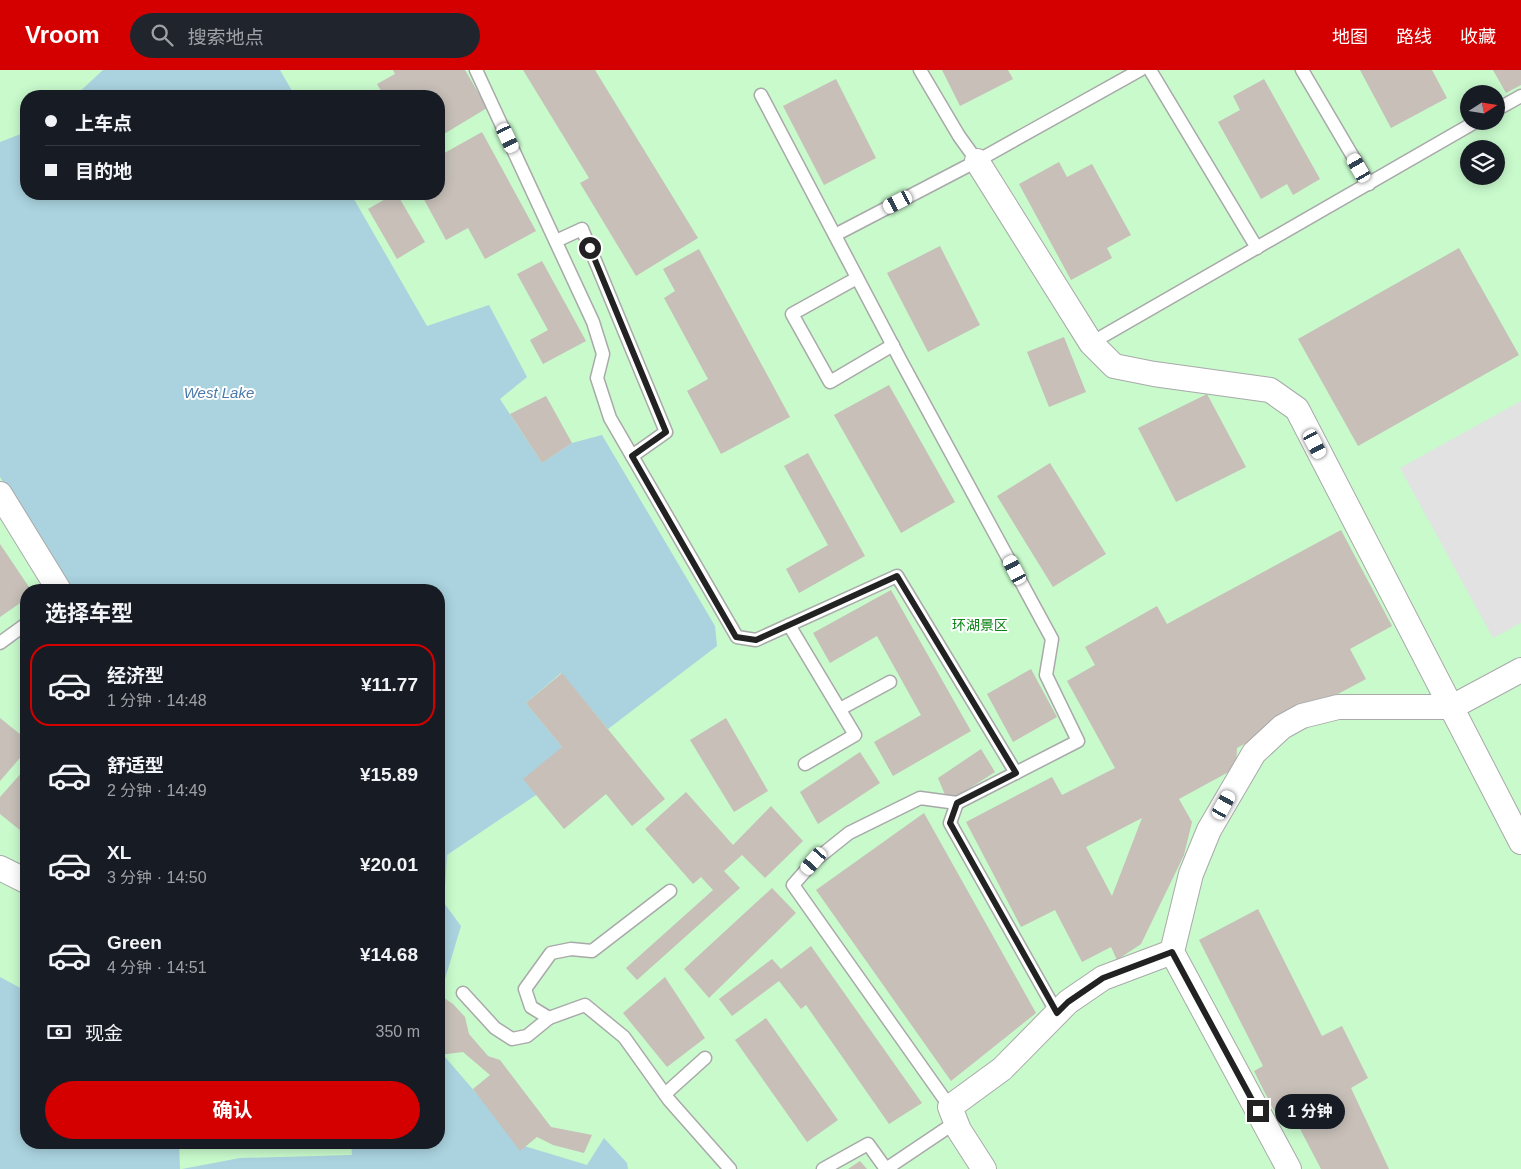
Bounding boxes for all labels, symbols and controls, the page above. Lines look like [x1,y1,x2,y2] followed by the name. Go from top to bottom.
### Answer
[130,13,480,58] search box
[25,21,100,48] text: Vroom
[148,21,176,49] icon: search
[188,27,264,48] text: 搜索地点
[1332,27,1368,47] text: 地图
[1396,27,1432,47] text: 路线
[1460,27,1496,47] text: 收藏
[1460,85,1505,130] north arrow
[1460,85,1505,185] map controls
[75,113,132,134] text: 上车点
[494,121,521,155] car
[1460,140,1505,185] button: layers
[1345,151,1372,185] car
[75,161,132,182] text: 目的地
[881,189,914,215] car
[579,237,601,259] route start
[184,384,254,401] water label: West Lake
[1301,427,1328,461] car
[1001,553,1028,587] car
[45,601,133,626] text: 选择车型
[952,617,1008,633] park label: 环湖景区
[47,663,92,708] icon: car
[107,665,164,686] text: 经济型
[361,674,418,695] text: ¥11.77
[107,692,207,709] text: 1 分钟 · 14:48
[47,753,92,798] icon: car
[107,755,164,776] text: 舒适型
[360,764,418,785] text: ¥15.89
[107,782,207,799] text: 2 分钟 · 14:49
[1210,788,1237,822] car
[107,842,131,863] text: XL
[47,843,92,888] icon: car
[798,845,829,877] car
[360,854,418,875] text: ¥20.01
[107,869,207,886] text: 3 分钟 · 14:50
[107,932,162,953] text: Green
[47,933,92,978] icon: car
[360,944,418,965] text: ¥14.68
[107,959,207,976] text: 4 分钟 · 14:51
[45,1018,73,1046] icon: cash
[85,1023,123,1044] text: 现金
[376,1023,420,1040] text: 350 m
[45,1081,420,1139] button: 确认
[1276,1094,1346,1128] callout: 1 分钟
[1247,1100,1269,1122] route end
[1287,1103,1333,1120] text: 1 分钟

